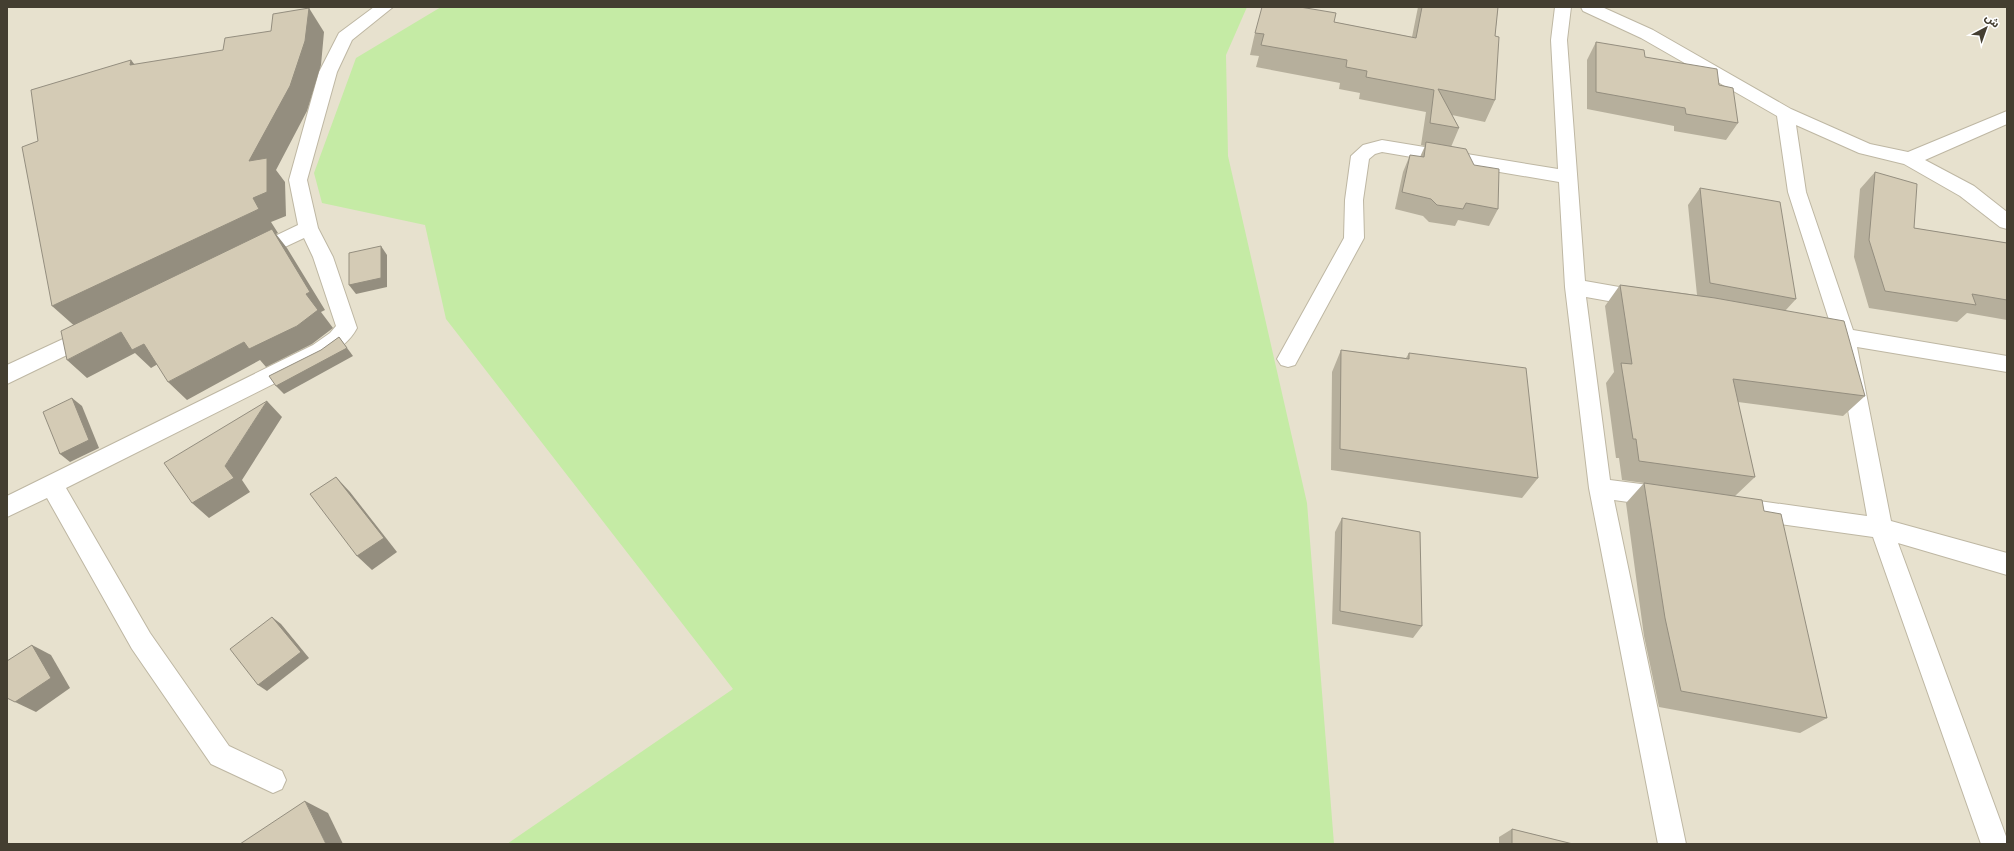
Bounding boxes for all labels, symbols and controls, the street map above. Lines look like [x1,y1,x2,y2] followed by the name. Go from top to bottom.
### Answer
[1966,8,2006,48] north arrow
[1982,10,2003,31] text: ش

